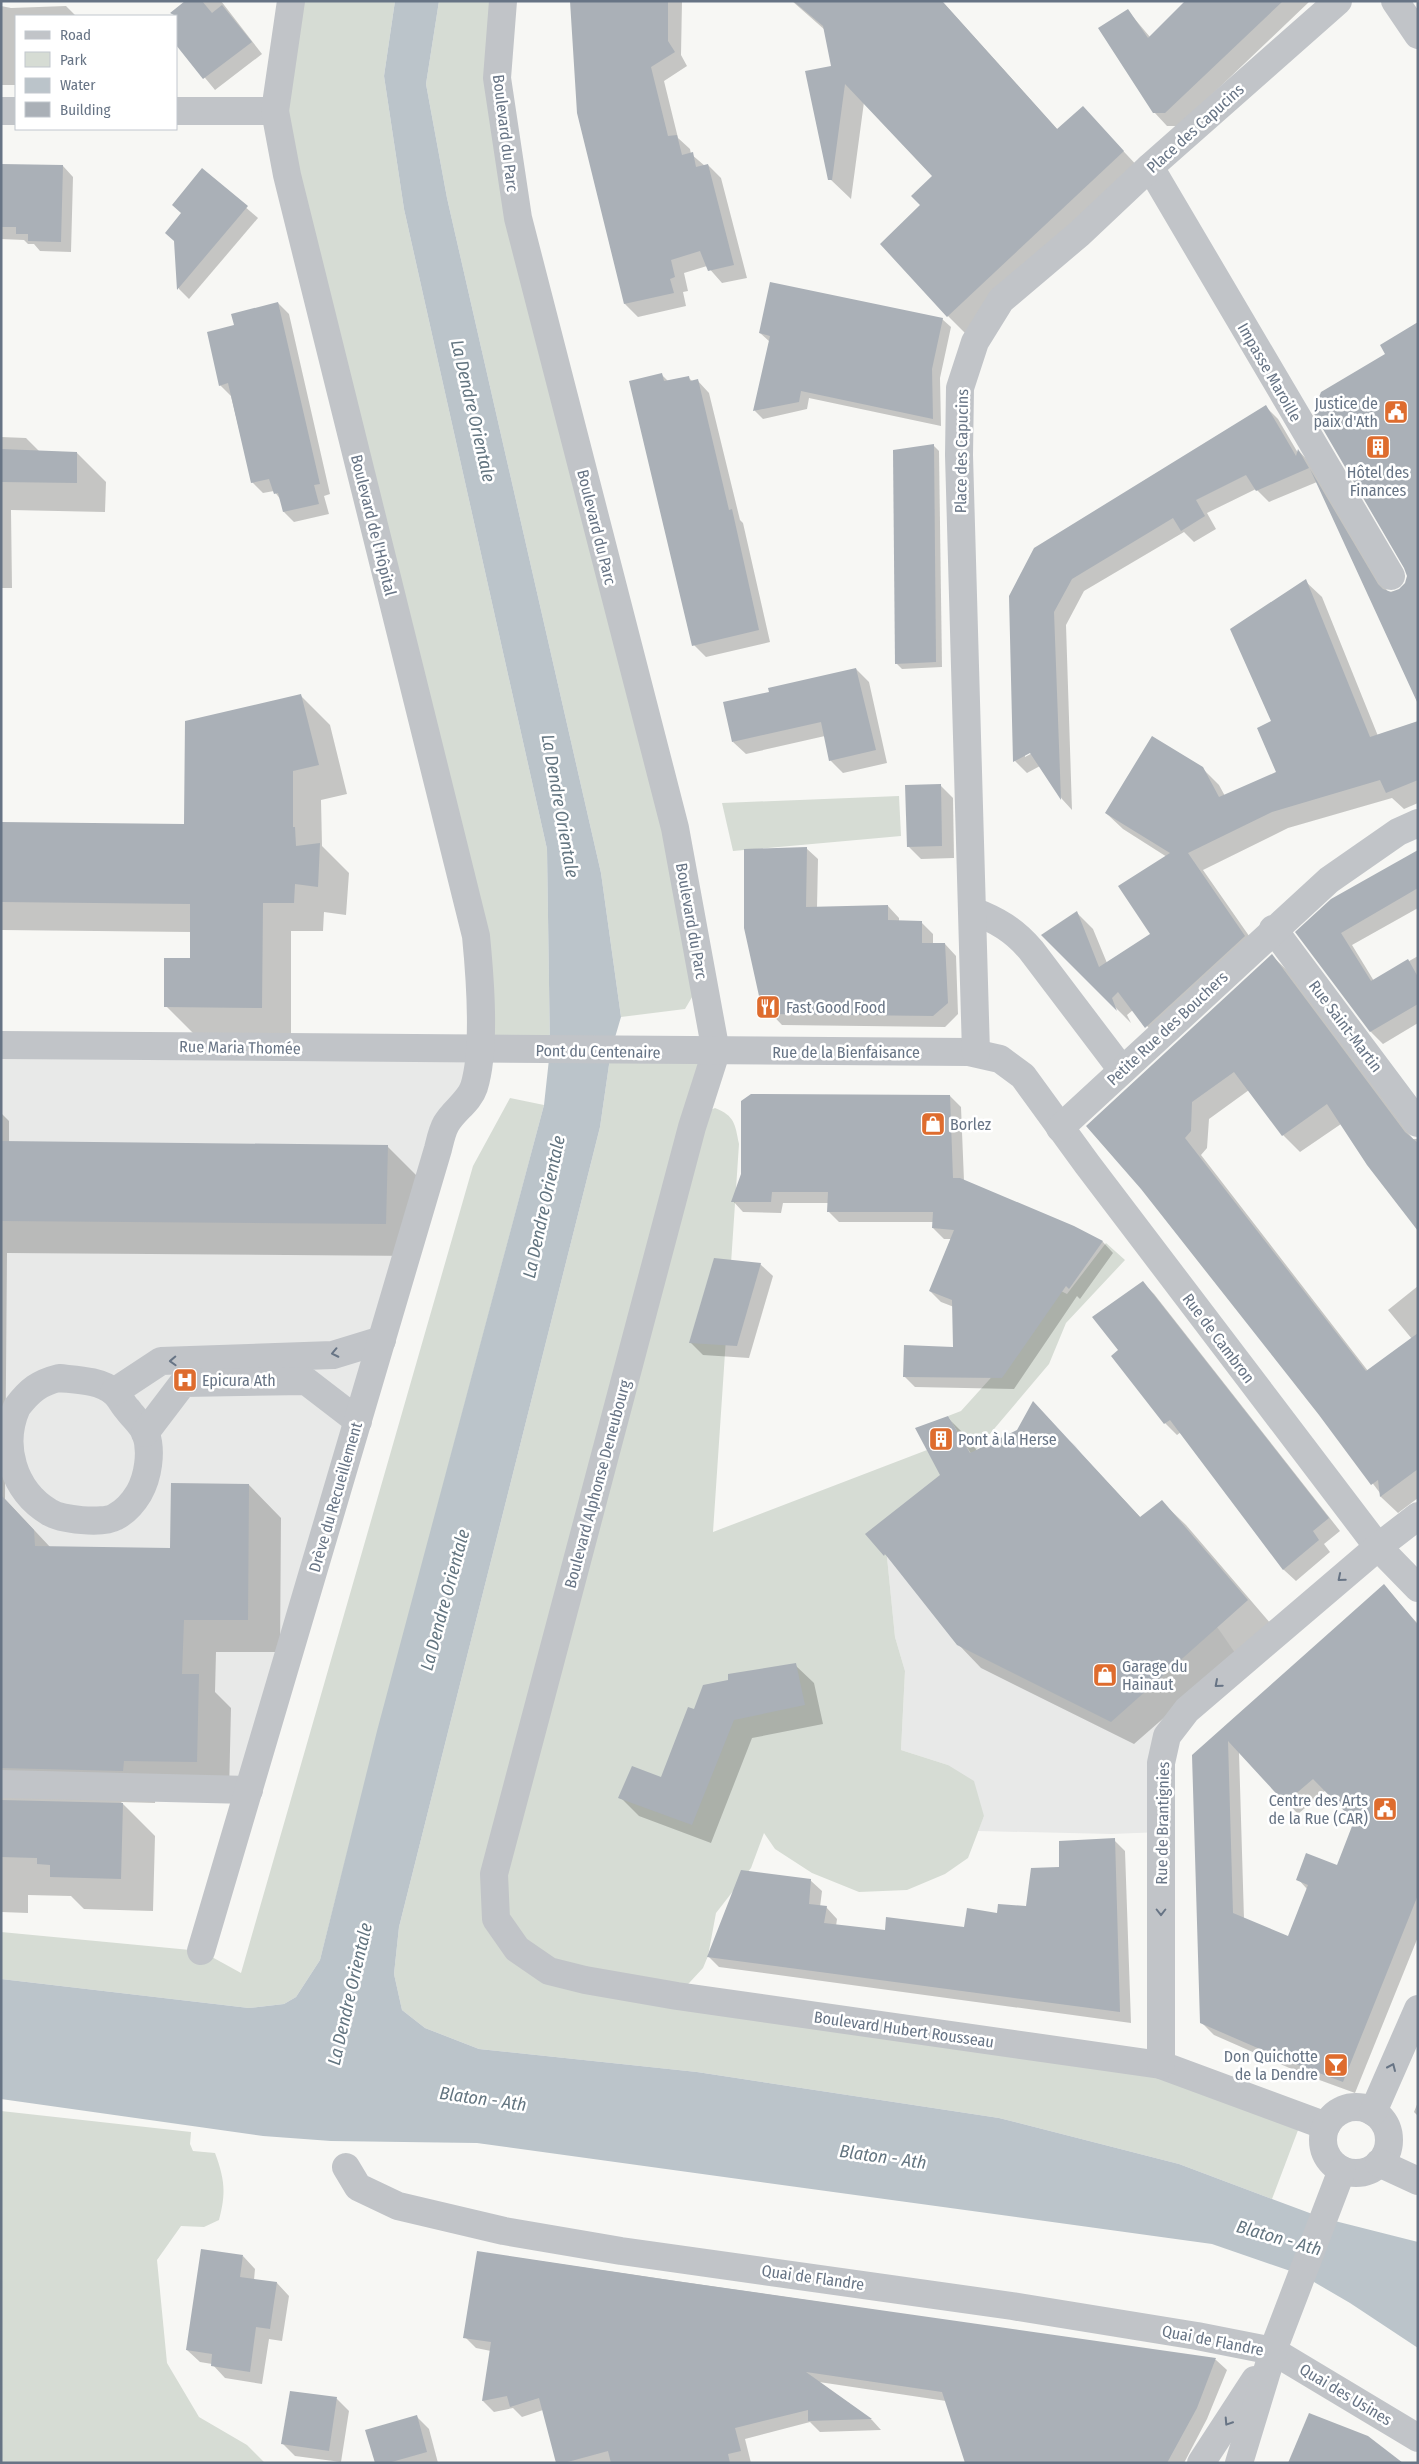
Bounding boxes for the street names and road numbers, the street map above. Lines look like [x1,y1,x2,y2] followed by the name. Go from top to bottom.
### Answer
[489,73,522,193] street label: Boulevard du Parc
[1143,80,1248,177] street label: Place des Capucins
[1234,320,1306,425] street label: Impasse Maroille
[951,389,972,513] street label: Place des Capucins
[347,453,400,598] street label: Boulevard de l'Hôpital
[573,468,620,587] street label: Boulevard du Parc
[672,861,711,981] street label: Boulevard du Parc
[1103,967,1232,1089] street label: Petite Rue des Bouchers
[1305,977,1386,1076] street label: Rue Saint-Martin
[179,1037,301,1058] street label: Rue Maria Thomée
[535,1041,661,1062] street label: Pont du Centenaire
[772,1043,920,1062] street label: Rue de la Bienfaisance
[1179,1290,1259,1387] street label: Rue de Cambron
[561,1378,635,1590] street label: Boulevard Alphonse Deneubourg
[305,1419,366,1574] street label: Drève du Recueillement
[1152,1761,1173,1885] street label: Rue de Brantignies
[813,2007,995,2052] street label: Boulevard Hubert Rousseau
[761,2261,865,2294] street label: Quai de Flandre
[1160,2321,1265,2360] street label: Quai de Flandre
[1296,2359,1396,2430] street label: Quai des Usines

